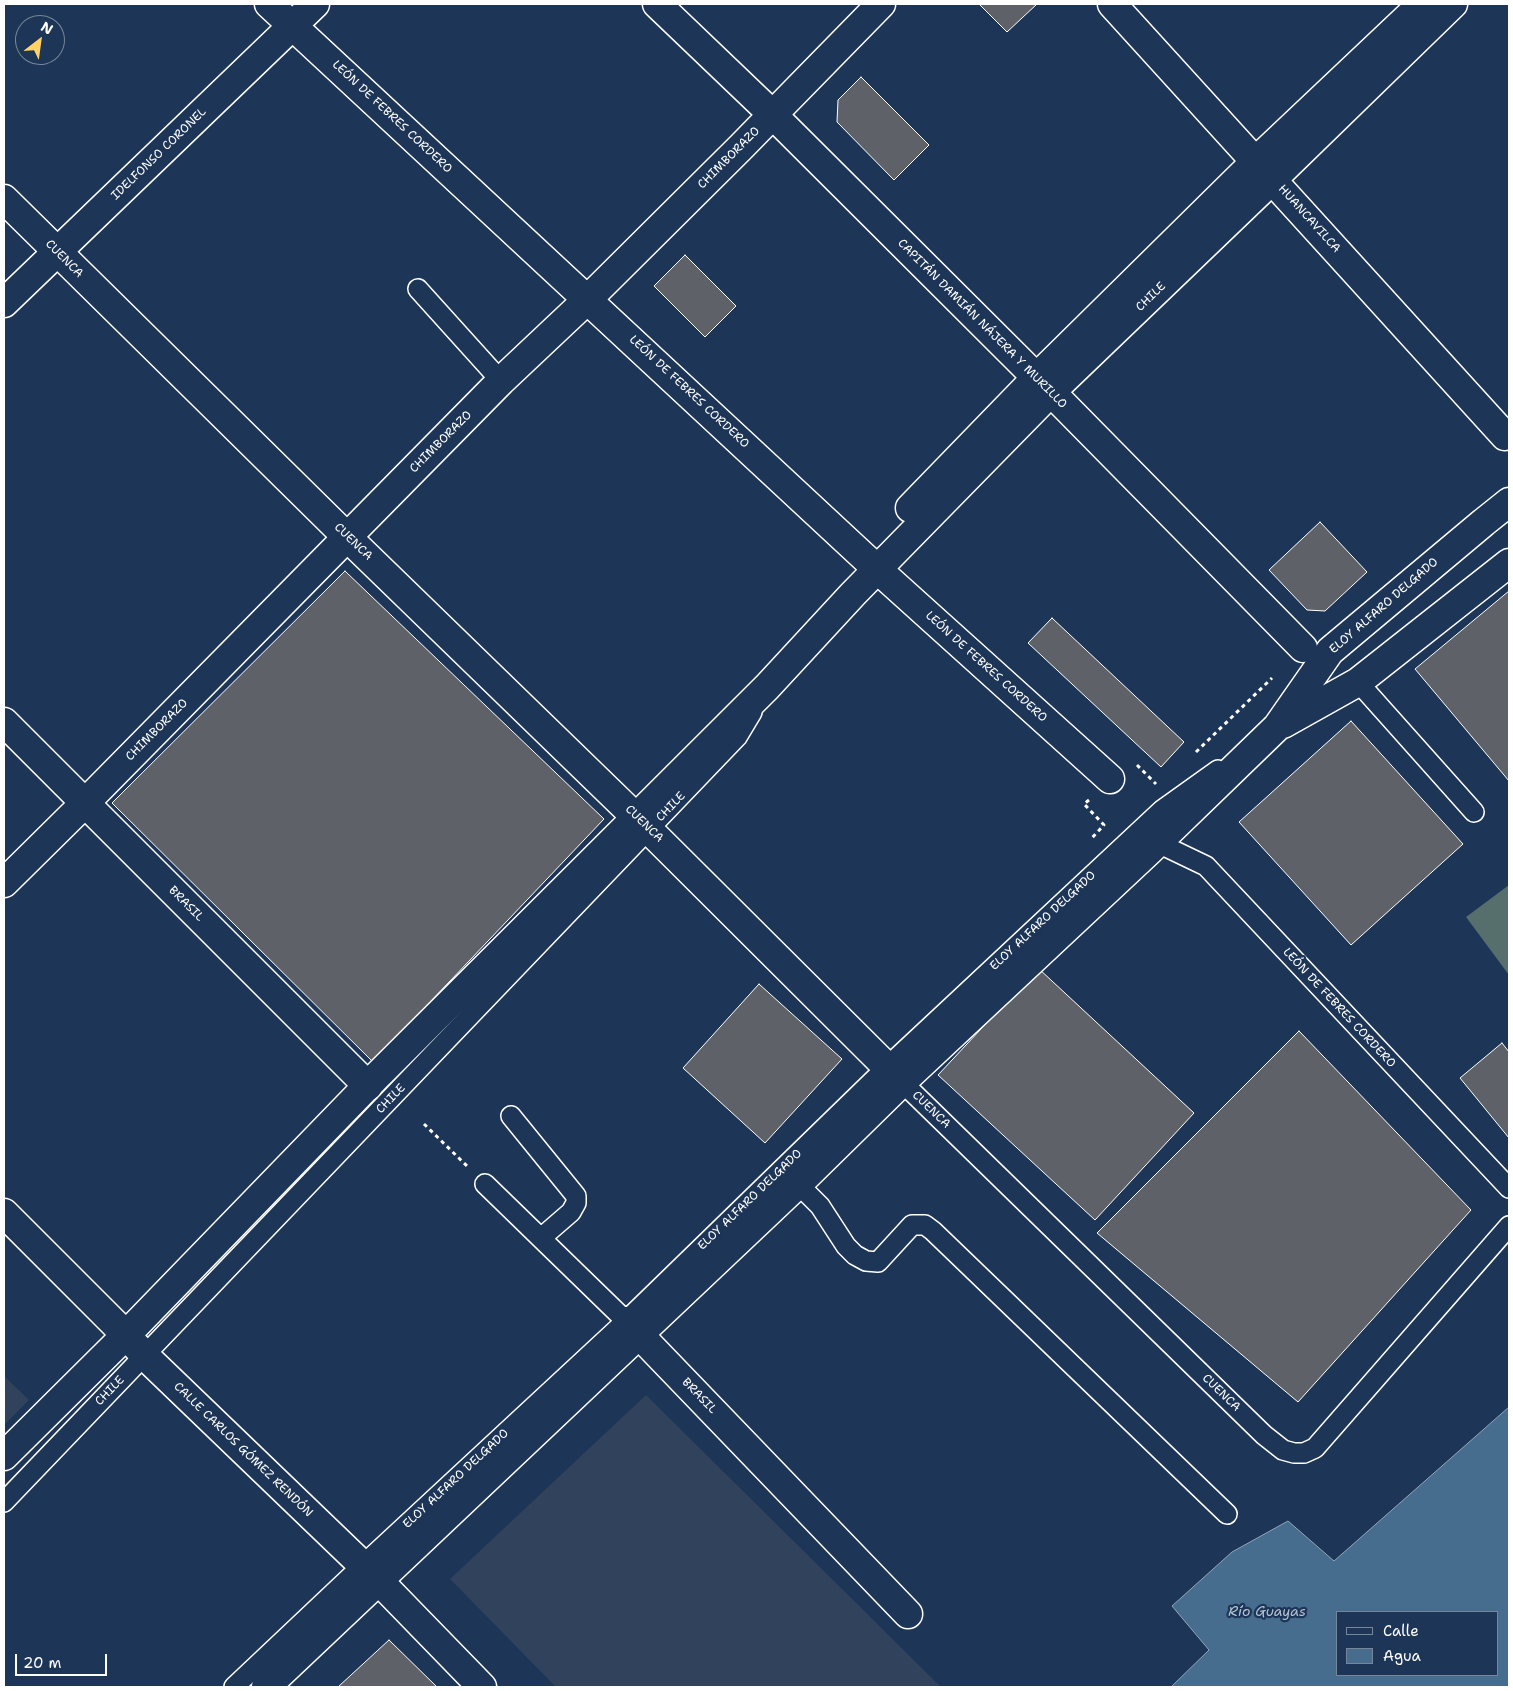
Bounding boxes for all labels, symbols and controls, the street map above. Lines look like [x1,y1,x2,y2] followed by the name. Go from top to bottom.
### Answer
[15,15,65,65] north arrow
[38,17,56,38] text: N
[329,58,455,176] street label: LEÓN DE FEBRES CORDERO
[109,105,209,203] street label: IDELFONSO CORONEL
[695,124,763,192] street label: CHIMBORAZO
[1275,182,1343,256] street label: HUANCAVILCA
[894,236,1070,412] street label: CAPITÁN DAMIÁN NÁJERA Y MURILLO
[42,237,86,281] street label: CUENCA
[1133,279,1169,315] street label: CHILE
[626,333,752,451] street label: LEÓN DE FEBRES CORDERO
[407,408,475,476] street label: CHIMBORAZO
[331,520,375,564] street label: CUENCA
[1327,555,1441,657] street label: ELOY ALFARO DELGADO
[922,609,1050,725] street label: LEÓN DE FEBRES CORDERO
[123,696,191,764] street label: CHIMBORAZO
[653,789,689,825] street label: CHILE
[622,802,666,846] street label: CUENCA
[987,868,1099,974] street label: ELOY ALFARO DELGADO
[165,883,207,925] street label: BRASIL
[1280,945,1398,1071] street label: LEÓN DE FEBRES CORDERO
[373,1081,409,1117] street label: CHILE
[909,1088,953,1132] street label: CUENCA
[695,1146,805,1254] street label: ELOY ALFARO DELGADO
[1199,1371,1243,1415] street label: CUENCA
[92,1373,128,1409] street label: CHILE
[679,1375,719,1417] street label: BRASIL
[171,1380,315,1520] street label: CALLE CARLOS GÓMEZ RENDÓN
[400,1426,512,1532] street label: ELOY ALFARO DELGADO
[1228,1604,1306,1620] water label: Río Guayas
[1336,1611,1498,1676] legend
[1383,1621,1419,1641] text: Calle
[18,1644,110,1676] scale bar
[1383,1646,1421,1666] text: Agua
[23,1653,62,1673] text: 20 m

